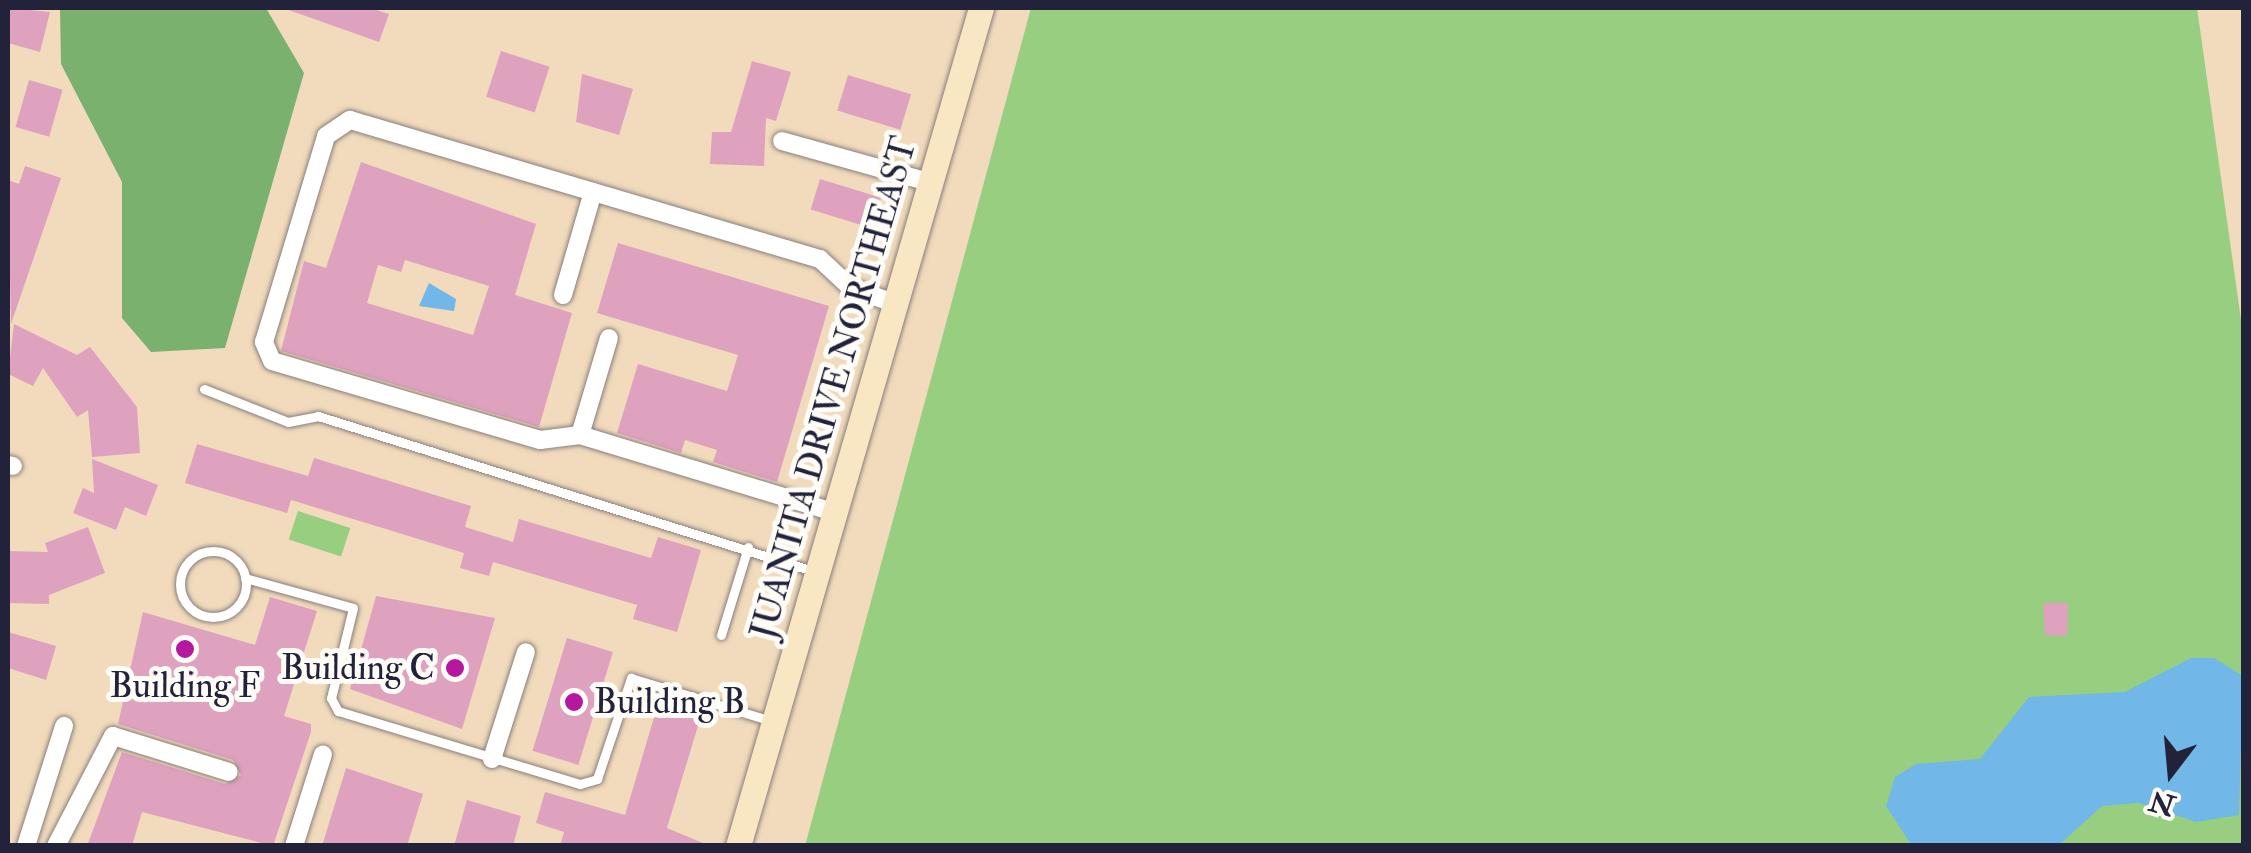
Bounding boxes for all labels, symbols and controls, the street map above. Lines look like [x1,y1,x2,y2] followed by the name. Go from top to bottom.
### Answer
[742,132,926,644] street label: JUANITA DRIVE NORTHEAST
[174,638,196,660] marker: Building F
[281,647,435,689] place label: Building C
[444,657,466,679] marker: Building C
[110,665,260,707] place label: Building F
[594,681,745,723] place label: Building B
[563,691,585,713] marker: Building B
[2121,723,2221,823] north arrow
[2146,782,2179,823] text: N

